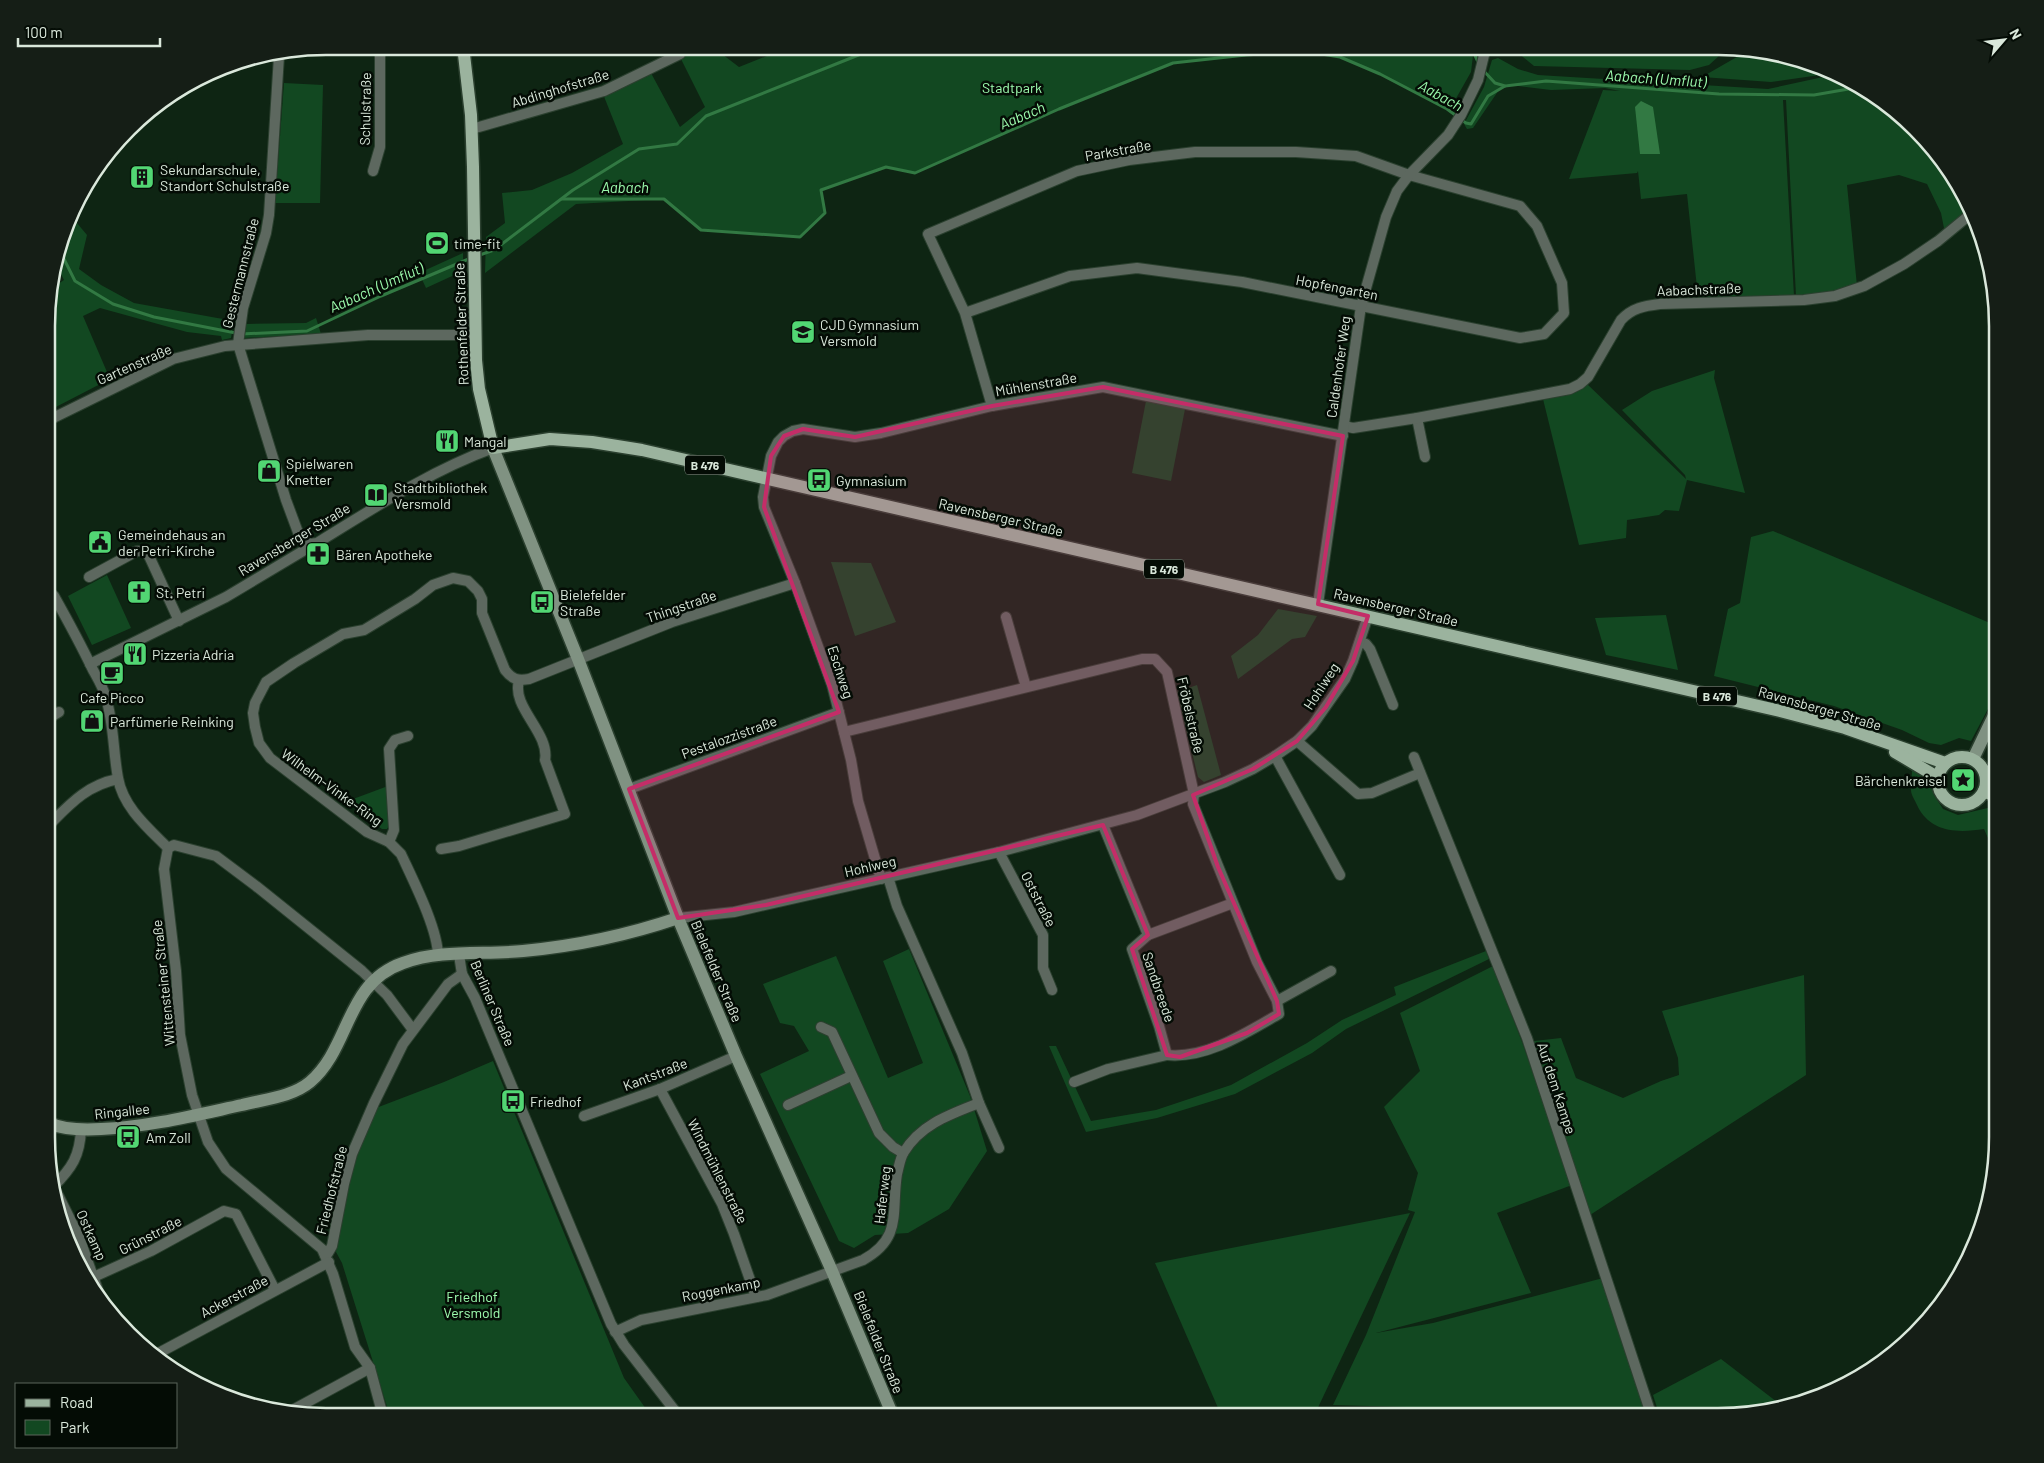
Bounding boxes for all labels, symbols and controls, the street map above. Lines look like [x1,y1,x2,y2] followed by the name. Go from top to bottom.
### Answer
[18,15,160,47] scale bar
[1979,15,2029,65] north arrow
[25,23,63,41] text: 100 m
[2006,26,2026,42] text: N
[509,65,611,111] street label: Abdinghofstraße
[1605,65,1708,91] water label: Aabach (Umflut)
[356,72,374,146] street label: Schulstraße
[1416,76,1466,115] water label: Aabach
[982,79,1042,96] park label: Stadtpark
[997,97,1048,133] water label: Aabach
[1084,136,1152,164] street label: Parkstraße
[160,161,289,194] place label: Sekundarschule, Standort Schulstraße
[129,164,155,190] building icon: Sekundarschule, Standort Schulstraße
[601,178,649,196] water label: Aabach
[218,216,262,330] street label: Gestermannstraße
[424,230,450,256] sports icon: time-fit
[454,235,501,252] place label: time-fit
[326,258,427,316] water label: Aabach (Umflut)
[450,263,472,385] street label: Rothenfelder Straße
[1294,271,1380,303] street label: Hopfengarten
[1656,279,1742,299] street label: Aabachstraße
[1322,315,1354,419] street label: Caldenhofer Weg
[820,316,919,349] place label: CJD Gymnasium Versmold
[790,319,816,345] school or university icon: CJD Gymnasium Versmold
[94,340,174,388] street label: Gartenstraße
[994,368,1078,400] street label: Mühlenstraße
[434,428,460,454] restaurant icon: Mangal
[464,433,507,450] place label: Mangal
[286,455,353,488] place label: Spielwaren Knetter
[685,456,725,474] road number: B 476
[256,458,282,484] shop icon: Spielwaren Knetter
[806,467,832,493] bus stop icon: Gymnasium
[836,472,907,489] place label: Gymnasium
[394,479,487,512] place label: Stadtbibliothek Versmold
[363,482,389,508] library icon: Stadtbibliothek Versmold
[937,494,1065,540] street label: Ravensberger Straße
[235,499,353,579] street label: Ravensberger Straße
[118,526,226,559] place label: Gemeindehaus an der Petri-Kirche
[87,529,113,555] public building icon: Gemeindehaus an der Petri-Kirche
[305,541,331,567] pharmacy icon: Bären Apotheke
[336,546,433,563] place label: Bären Apotheke
[1144,560,1184,578] road number: B 476
[126,579,152,605] church icon: St. Petri
[156,584,205,601] place label: St. Petri
[1332,584,1460,630] street label: Ravensberger Straße
[560,586,626,619] place label: Bielefelder Straße
[644,586,718,626] street label: Thingstraße
[529,589,555,615] bus stop icon: Bielefelder Straße
[122,641,148,667] restaurant icon: Pizzeria Adria
[824,643,858,701] street label: Eschweg
[152,646,234,663] place label: Pizzeria Adria
[1300,659,1342,713] street label: Hohlweg
[99,660,125,686] cafe icon: Cafe Picco
[1174,675,1208,755] street label: Fröbelstraße
[1756,682,1884,734] street label: Ravensberger Straße
[1697,686,1737,706] road number: B 476
[80,689,144,706] place label: Cafe Picco
[79,708,105,734] shop icon: Parfümerie Reinking
[679,712,779,762] street label: Pestalozzistraße
[110,713,234,730] place label: Parfümerie Reinking
[278,745,386,829] street label: Wilhelm-Vinke-Ring
[1950,767,1976,793] place icon: Bärchenkreisel
[1855,772,1946,789] place label: Bärchenkreisel
[843,852,897,880] street label: Hohlweg
[1018,868,1060,930] street label: Oststraße
[688,917,746,1025] street label: Bielefelder Straße
[148,919,178,1047] street label: Wittensteiner Straße
[1139,950,1179,1024] street label: Sandbreede
[467,957,519,1049] street label: Berliner Straße
[1534,1040,1580,1136] street label: Auf dem Kampe
[620,1054,690,1094] street label: Kantstraße
[500,1088,526,1114] bus stop icon: Friedhof
[530,1093,582,1110] place label: Friedhof
[93,1100,151,1122] street label: Ringallee
[684,1116,752,1226] street label: Windmühlenstraße
[115,1124,141,1150] bus stop icon: Am Zoll
[146,1129,191,1146] place label: Am Zoll
[312,1144,350,1236] street label: Friedhofstraße
[870,1165,894,1225] street label: Haferweg
[73,1207,111,1263] street label: Ostkamp
[116,1212,184,1258] street label: Grünstraße
[197,1271,271,1321] street label: Ackerstraße
[680,1273,762,1305] street label: Roggenkamp
[444,1288,500,1321] park label: Friedhof Versmold
[851,1288,907,1396] street label: Bielefelder Straße
[15,1383,178,1448] legend
[60,1393,93,1411] text: Road
[60,1418,90,1436] text: Park

